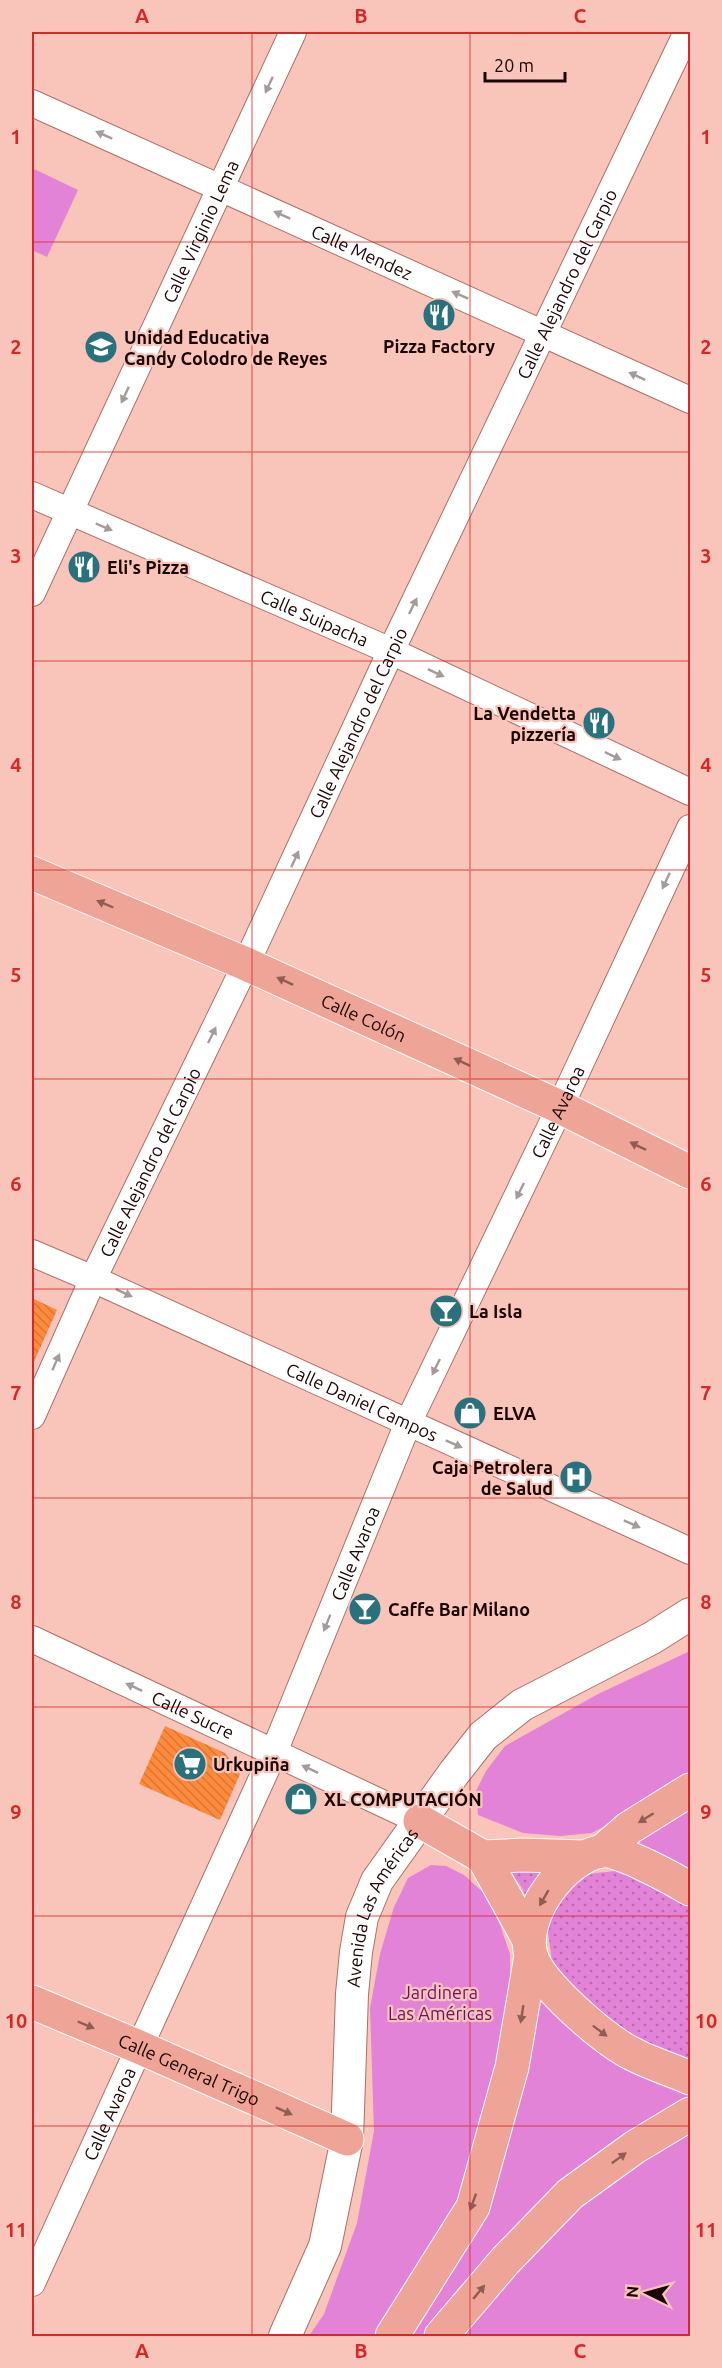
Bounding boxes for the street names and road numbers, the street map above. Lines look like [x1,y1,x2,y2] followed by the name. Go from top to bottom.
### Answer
[159,157,242,306] street label: Calle Virginio Lema
[513,186,620,382] street label: Calle Alejandro del Carpio
[308,221,415,283] street label: Calle Mendez
[257,586,371,650] street label: Calle Suipacha
[305,624,411,821] street label: Calle Alejandro del Carpio
[318,990,409,1046] street label: Calle Colón
[527,1062,588,1161] street label: Calle Avaroa
[95,1064,204,1260] street label: Calle Alejandro del Carpio
[283,1358,441,1445] street label: Calle Daniel Campos
[327,1503,383,1603] street label: Calle Avaroa
[149,1687,238,1742] street label: Calle Sucre
[343,1824,422,1988] street label: Avenida Las Américas
[116,2030,263,2109] street label: Calle General Trigo
[79,2064,139,2163] street label: Calle Avaroa

